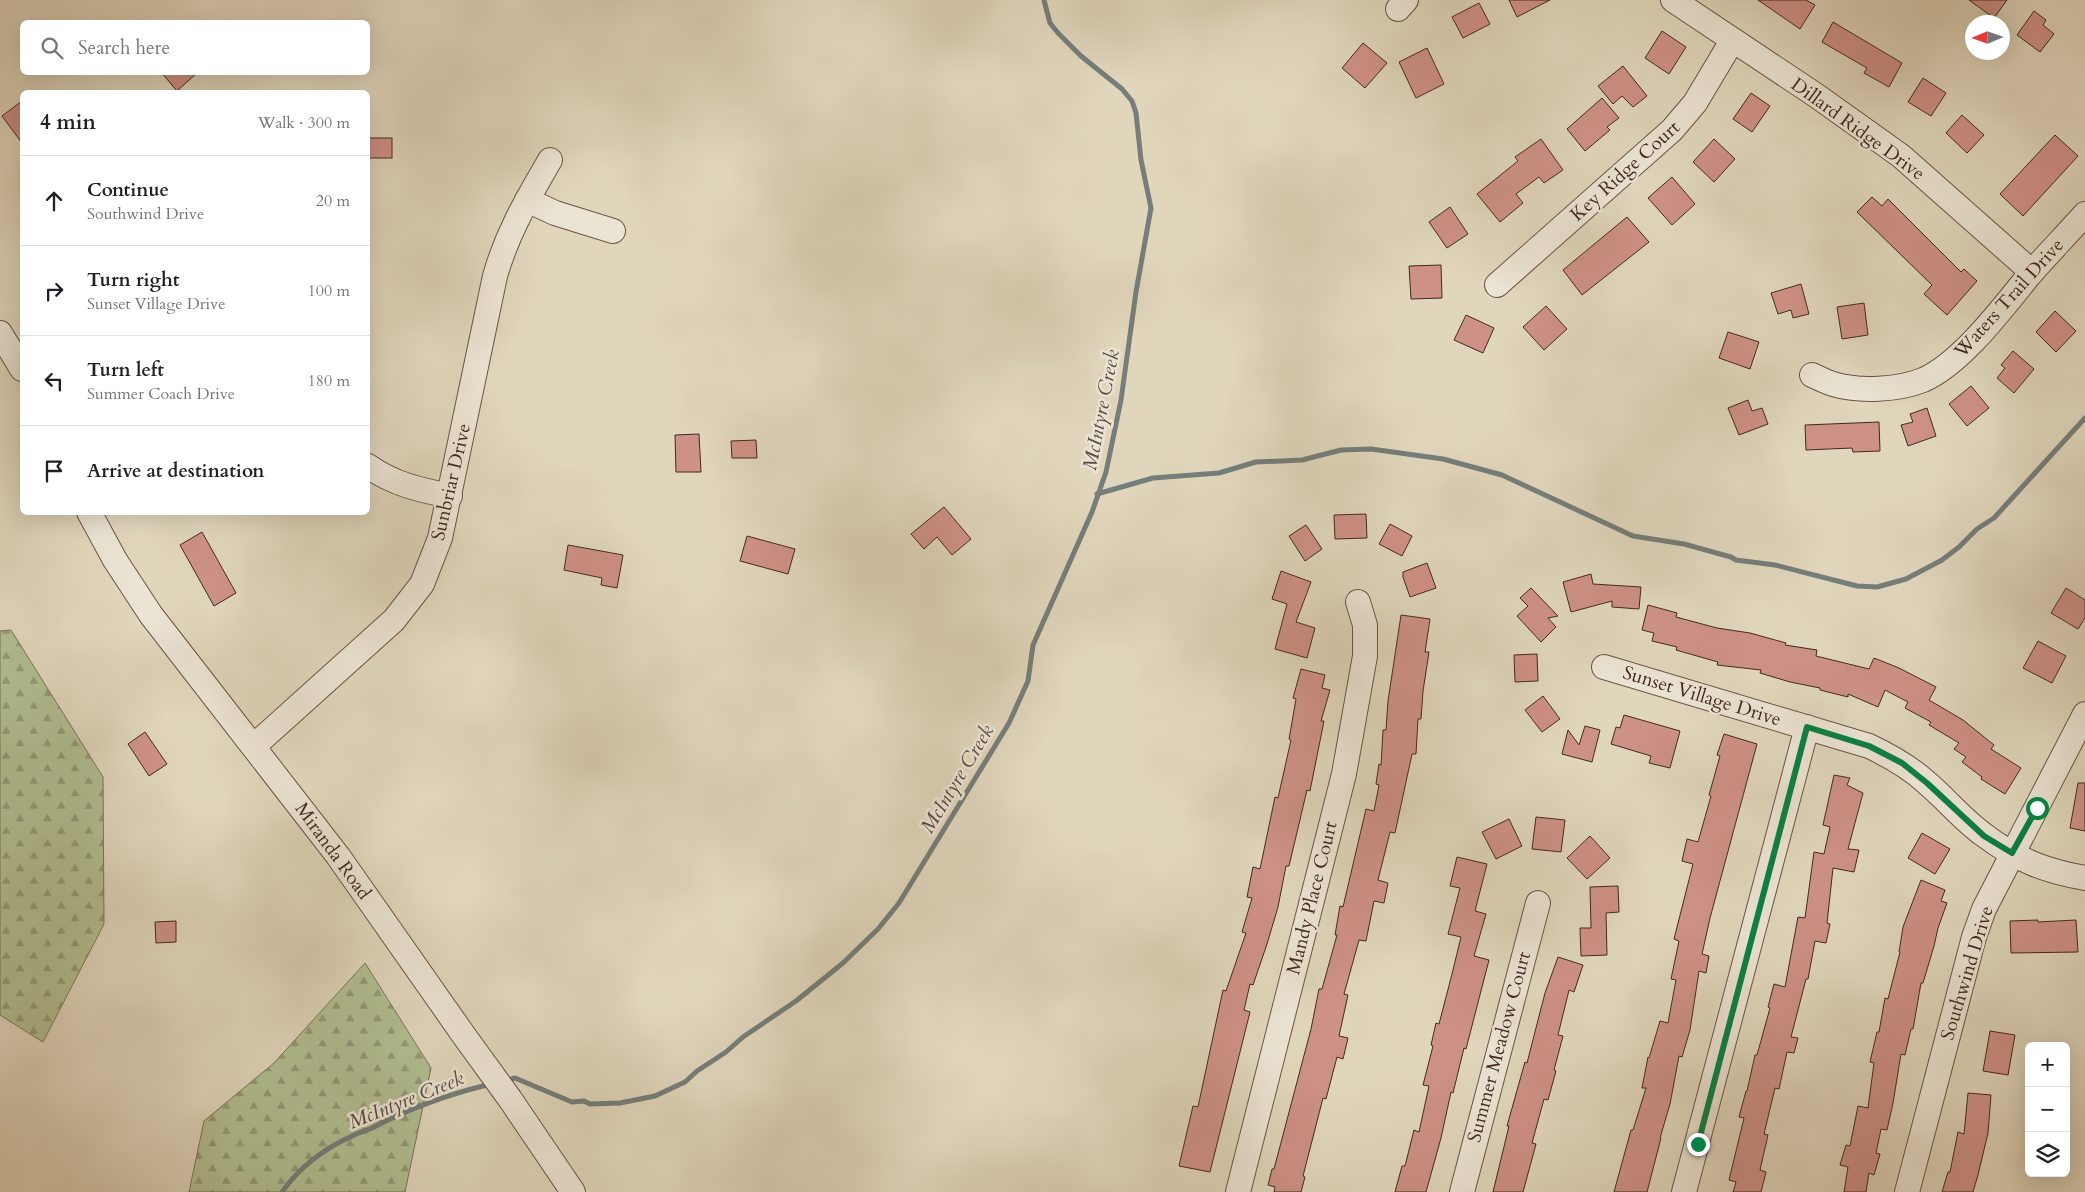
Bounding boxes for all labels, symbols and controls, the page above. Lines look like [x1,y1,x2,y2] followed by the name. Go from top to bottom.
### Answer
[1965,15,2010,60] north arrow
[20,20,370,75] search box
[38,34,66,62] icon: search
[78,35,170,61] text: Search here
[1786,72,1930,186] street label: Dillard Ridge Drive
[40,108,96,137] text: 4 min
[258,112,350,134] text: Walk · 300 m
[1565,115,1685,227] street label: Key Ridge Court
[87,177,169,203] text: Continue
[40,187,68,215] icon: ahead
[316,190,350,212] text: 20 m
[87,203,204,225] text: Southwind Drive
[1948,233,2070,364] street label: Waters Trail Drive
[87,267,179,293] text: Turn right
[40,277,68,305] icon: right
[308,280,350,302] text: 100 m
[87,293,225,315] text: Sunset Village Drive
[1076,347,1126,473] water label: McIntyre Creek
[87,357,164,383] text: Turn left
[40,367,68,395] icon: left
[308,370,350,392] text: 180 m
[87,383,235,405] text: Summer Coach Drive
[425,421,477,543] street label: Sunbriar Drive
[40,457,68,485] icon: arrive
[87,458,264,484] text: Arrive at destination
[1620,660,1784,732] street label: Sunset Village Drive
[914,719,1000,838] water label: McIntyre Creek
[289,797,377,905] street label: Miranda Road
[2026,797,2049,820] route start
[1280,819,1344,977] street label: Mandy Place Court
[1934,903,2000,1043] street label: Southwind Drive
[1461,949,1537,1145] street label: Summer Meadow Court
[2025,1042,2070,1177] map controls
[2025,1042,2070,1087] button: +
[344,1065,468,1135] water label: McIntyre Creek
[2025,1087,2070,1132] button: −
[2025,1132,2070,1177] button: layers
[1687,1133,1710,1156] route end

